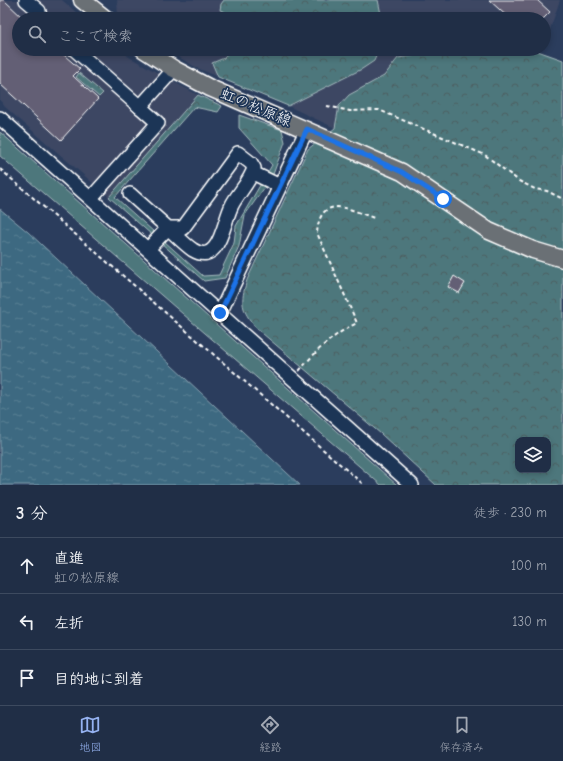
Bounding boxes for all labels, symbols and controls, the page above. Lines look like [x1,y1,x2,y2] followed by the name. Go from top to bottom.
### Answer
[12,12,551,56] search box
[26,23,48,45] icon: search
[58,27,133,45] text: ここで検索
[218,84,294,130] street label: 虹の松原線
[434,190,452,208] route start
[211,304,229,322] route end
[515,437,551,473] map controls
[515,437,551,473] button: layers
[16,504,47,523] text: 3 分
[474,505,547,520] text: 徒歩 · 230 m
[54,549,84,567] text: 直進
[16,555,38,577] icon: ahead
[511,558,547,573] text: 100 m
[54,570,119,585] text: 虹の松原線
[16,611,38,633] icon: left
[54,614,84,632] text: 左折
[512,614,547,629] text: 130 m
[16,667,38,689] icon: arrive
[54,670,144,688] text: 目的地に到着
[79,714,101,754] tab: 地図
[259,714,281,754] tab: 経路
[440,714,484,754] tab: 保存済み

